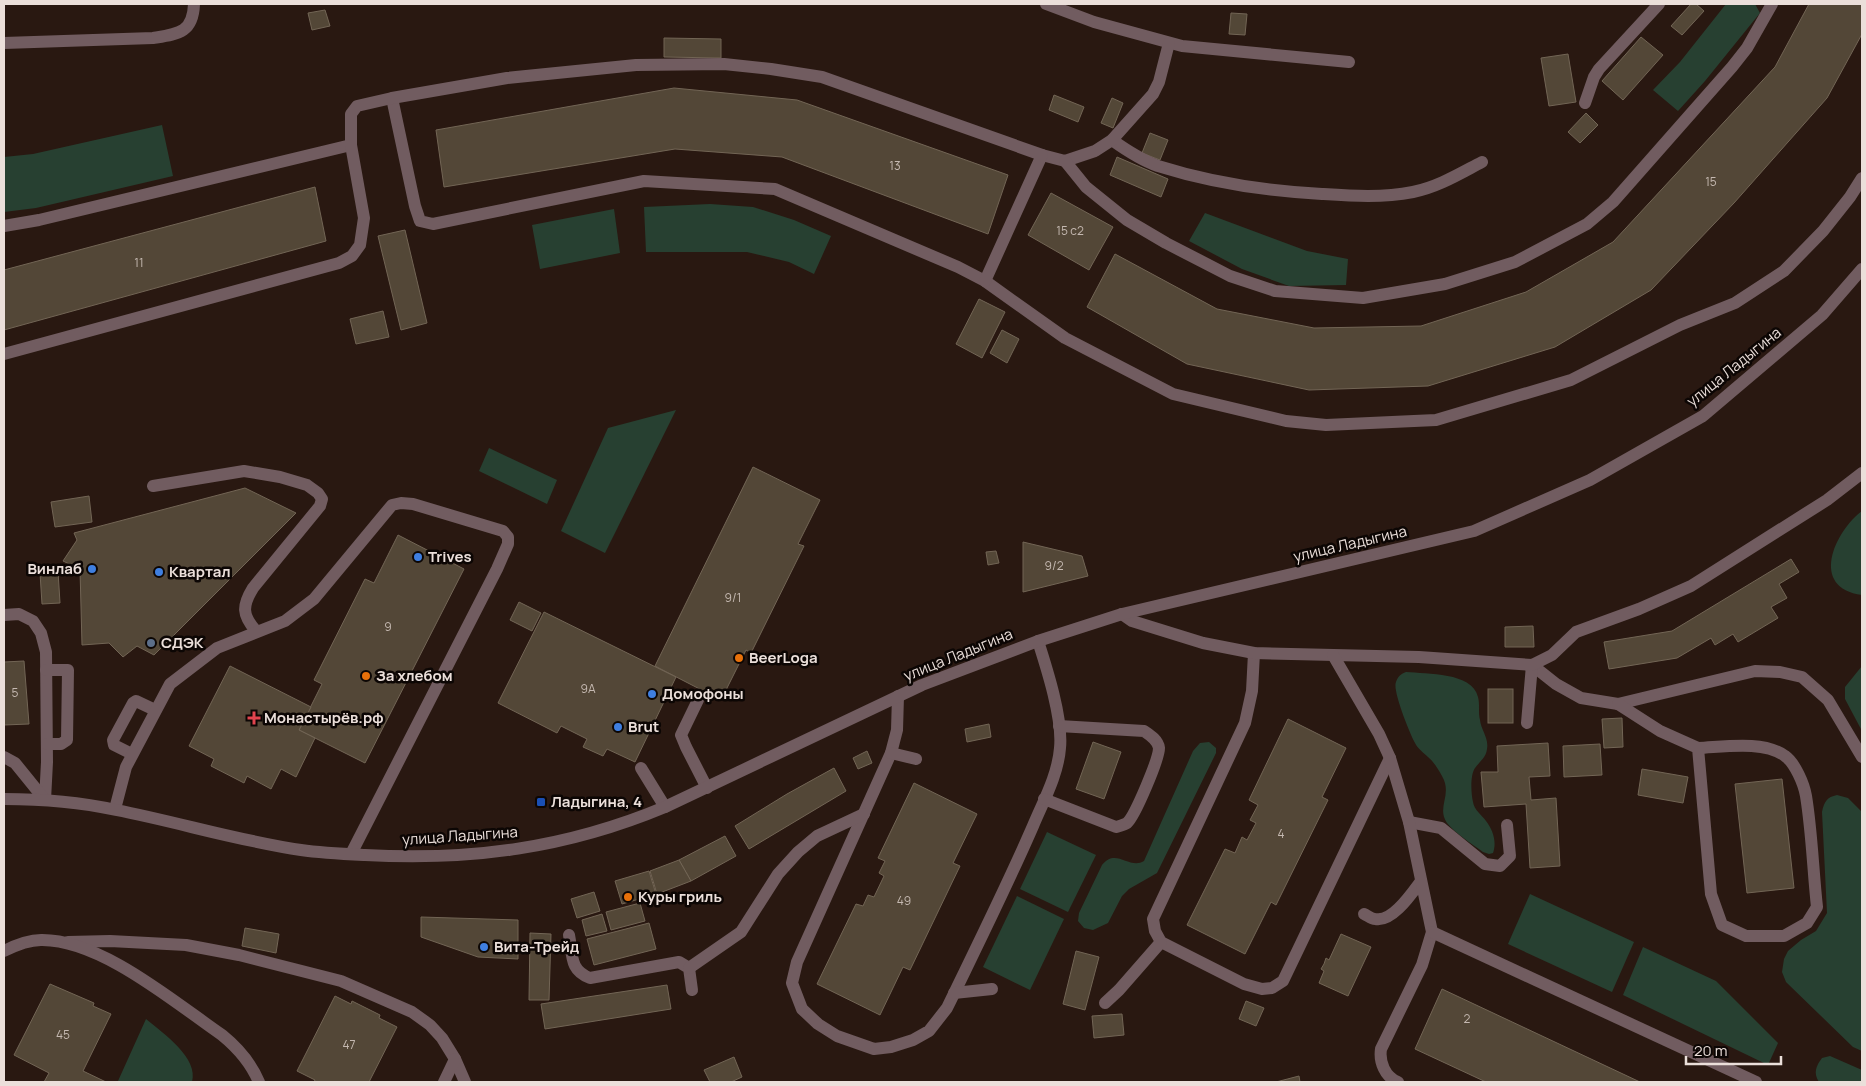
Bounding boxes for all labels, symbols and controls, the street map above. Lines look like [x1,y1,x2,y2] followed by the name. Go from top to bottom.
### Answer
[889,157,901,174] house number: 13
[1705,173,1717,190] house number: 15
[1056,222,1084,239] house number: 15 с2
[134,254,144,271] house number: 11
[1682,322,1785,411] street label: улица Ладыгина
[1291,520,1409,567] street label: улица Ладыгина
[428,546,472,567] place label: Trives
[412,551,424,563] marker: Trives
[1045,557,1064,574] house number: 9/2
[27,558,82,579] place label: Винлаб
[169,561,230,582] place label: Квартал
[86,563,98,575] marker: Винлаб
[153,566,165,578] marker: Квартал
[725,589,741,606] house number: 9/1
[384,618,392,635] house number: 9
[900,623,1015,686] street label: улица Ладыгина
[161,632,204,653] place label: СДЭК
[145,637,157,649] marker: СДЭК
[749,647,818,668] place label: BeerLoga
[733,652,745,664] marker: BeerLoga
[376,665,453,686] place label: За хлебом
[360,670,372,682] marker: За хлебом
[580,680,596,697] house number: 9А
[662,683,744,704] place label: Домофоны
[12,684,19,701] house number: 5
[646,688,658,700] marker: Домофоны
[264,707,383,728] place label: Монастырёв.рф
[248,712,260,724] marker: Монастырёв.рф
[628,716,659,737] place label: Brut
[612,721,624,733] marker: Brut
[551,791,642,812] place label: Ладыгина, 4
[535,796,547,808] marker: Ладыгина, 4
[401,821,519,850] street label: улица Ладыгина
[1277,825,1285,842] house number: 4
[638,886,722,907] place label: Куры гриль
[622,891,634,903] marker: Куры гриль
[897,892,911,909] house number: 49
[494,936,580,957] place label: Вита-Трейд
[478,941,490,953] marker: Вита-Трейд
[1464,1010,1471,1027] house number: 2
[56,1026,70,1043] house number: 45
[1686,1034,1781,1066] scale bar
[342,1036,356,1053] house number: 47
[1694,1040,1727,1061] text: 20 m

